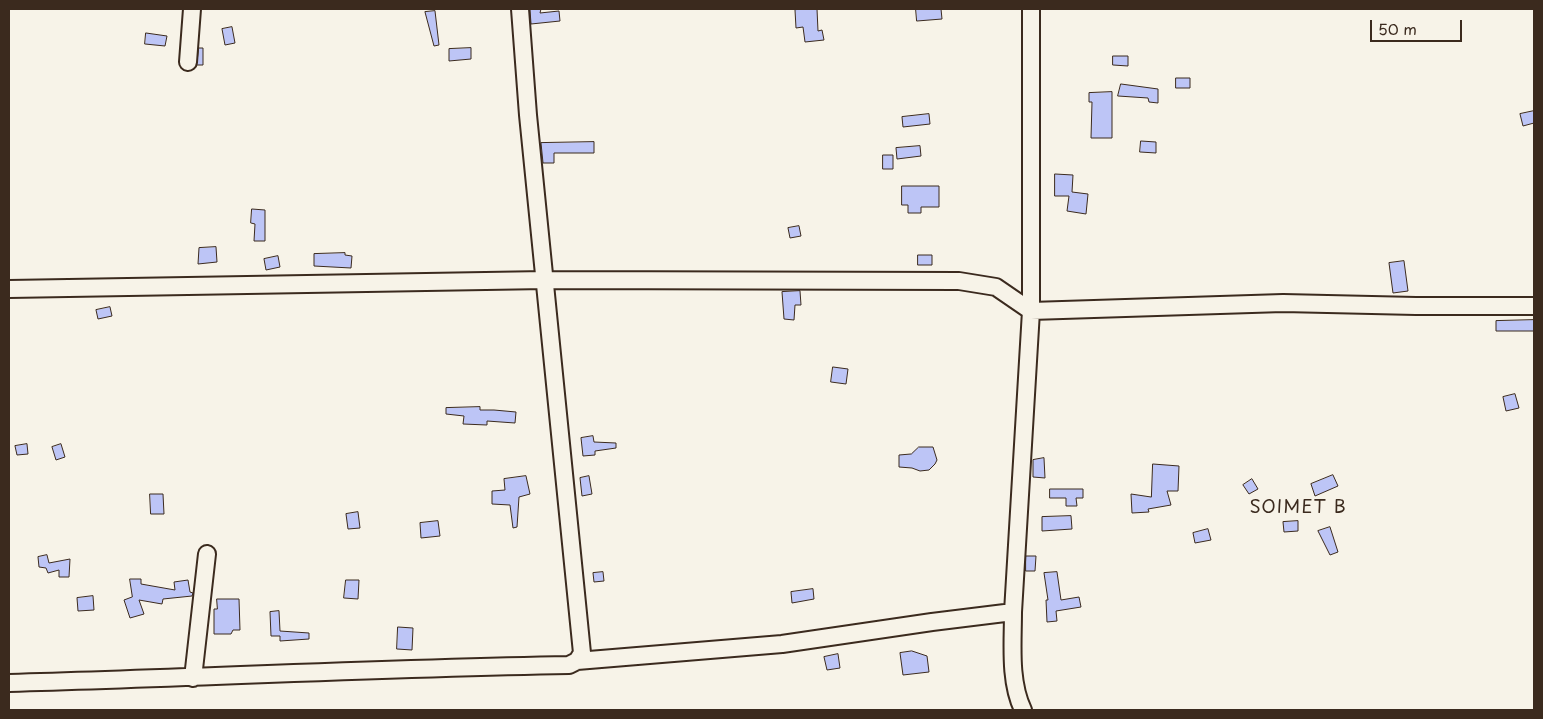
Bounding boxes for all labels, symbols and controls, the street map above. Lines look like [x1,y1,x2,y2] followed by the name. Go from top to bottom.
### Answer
[1373,10,1466,42] scale bar
[1378,17,1417,40] text: 50 m
[1248,497,1348,519] district label: SOIMET B

